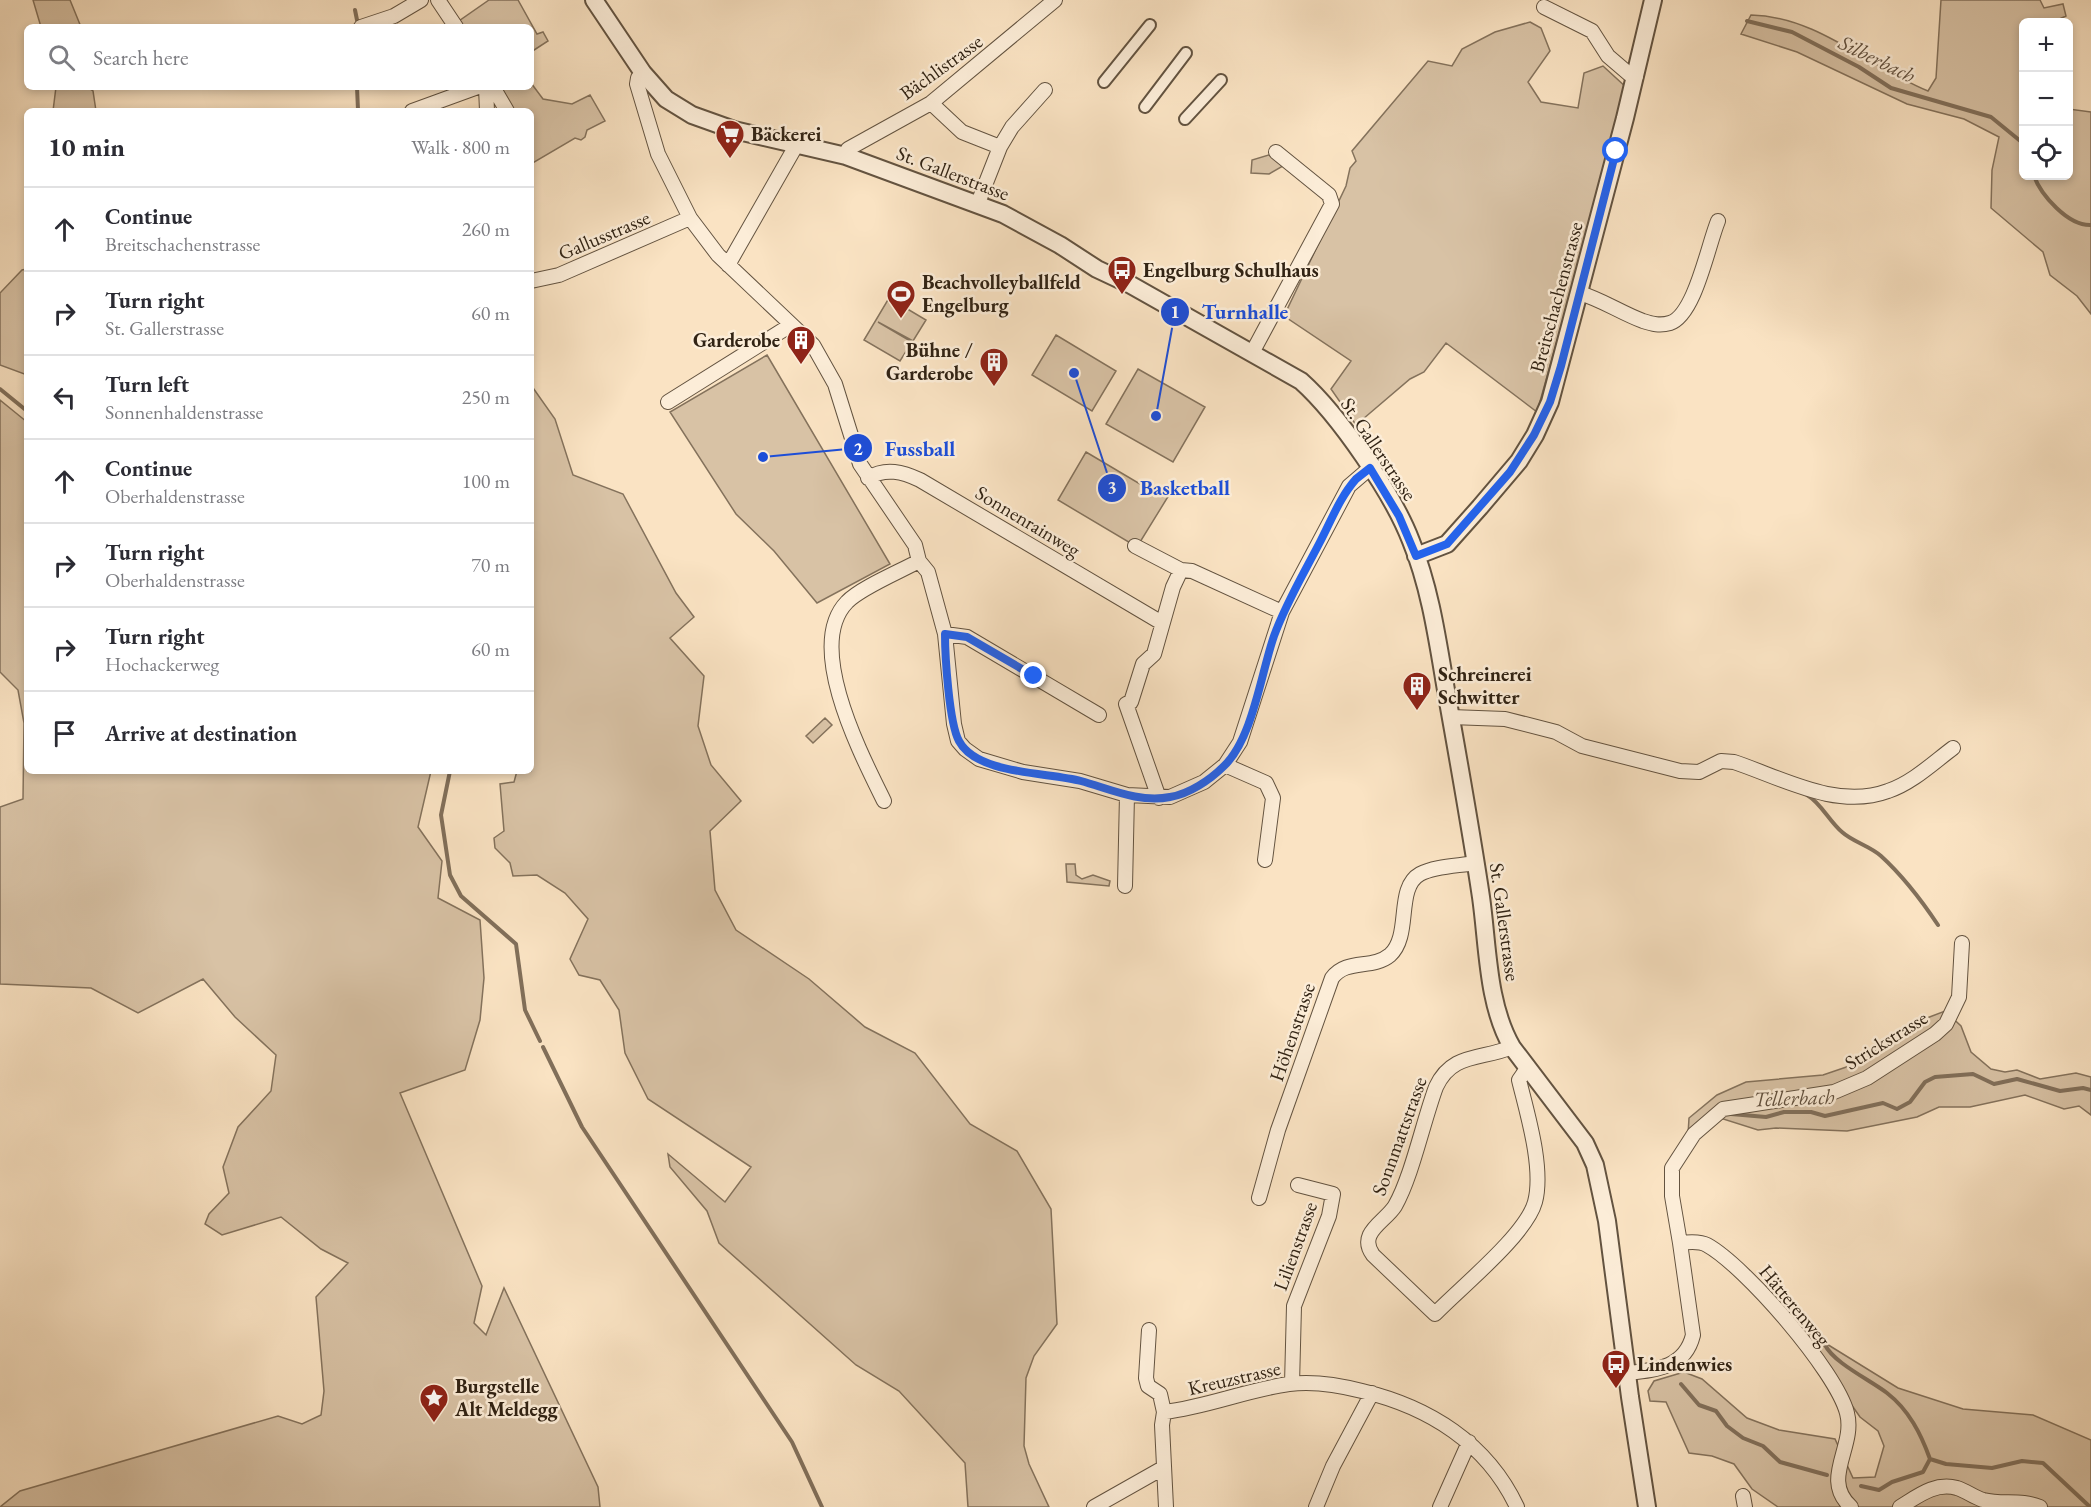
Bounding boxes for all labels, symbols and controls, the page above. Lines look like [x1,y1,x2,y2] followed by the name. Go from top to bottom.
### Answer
[2019,18,2073,180] map controls
[2019,18,2073,72] button: +
[24,24,534,90] search box
[895,28,988,106] street label: Bächlistrasse
[1834,28,1920,89] water label: Silberbach
[45,41,78,74] icon: search
[93,43,188,72] text: Search here
[2019,72,2073,126] button: −
[714,118,746,160] supermarket icon: Bäckerei
[751,121,822,147] place label: Bäckerei
[2019,126,2073,180] button: locate
[48,130,125,164] text: 10 min
[411,134,510,160] text: Walk · 800 m
[1602,137,1628,163] route start
[893,140,1013,207] street label: St. Gallerstrasse
[105,202,192,231] text: Continue
[554,204,654,266] street label: Gallusstrasse
[48,213,81,246] icon: ahead
[462,216,510,242] text: 260 m
[1523,218,1589,375] street label: Breitschachenstrasse
[105,231,260,257] text: Breitschachenstrasse
[1106,254,1138,296] bus stop icon: Engelburg Schulhaus
[1143,257,1319,283] place label: Engelburg Schulhaus
[922,269,1081,318] place label: Beachvolleyballfeld Engelburg
[885,278,917,320] sports icon: Beachvolleyballfeld Engelburg
[105,286,204,315] text: Turn right
[1160,292,1300,331] callout: Turnhalle
[48,297,81,330] icon: right
[1202,298,1289,325] text: Turnhalle
[471,300,510,326] text: 60 m
[1170,300,1180,323] text: 1
[105,315,224,341] text: St. Gallerstrasse
[785,324,817,366] building icon: Garderobe
[693,327,780,353] place label: Garderobe
[886,337,973,386] place label: Bühne / Garderobe
[978,346,1010,388] building icon: Bühne / Garderobe
[105,370,189,399] text: Turn left
[48,381,81,414] icon: left
[462,384,510,410] text: 250 m
[1335,392,1423,506] street label: St. Gallerstrasse
[105,399,263,425] text: Sonnenhaldenstrasse
[843,429,967,468] callout: Fussball
[885,435,955,462] text: Fussball
[853,437,863,460] text: 2
[105,454,192,483] text: Continue
[48,465,81,498] icon: ahead
[462,468,510,494] text: 100 m
[1097,468,1242,507] callout: Basketball
[1140,474,1230,501] text: Basketball
[1107,476,1117,499] text: 3
[971,479,1086,563] street label: Sonnenrainweg
[105,483,245,509] text: Oberhaldenstrasse
[105,538,204,567] text: Turn right
[48,549,81,582] icon: right
[471,552,510,578] text: 70 m
[105,567,245,593] text: Oberhaldenstrasse
[105,622,204,651] text: Turn right
[48,633,81,666] icon: right
[471,636,510,662] text: 60 m
[105,651,219,677] text: Hochackerweg
[1438,661,1532,710] place label: Schreinerei Schwitter
[1020,662,1046,688] route end
[1401,670,1433,712] building icon: Schreinerei Schwitter
[48,717,81,750] icon: arrive
[105,719,297,748] text: Arrive at destination
[1484,861,1526,983] street label: St. Gallerstrasse
[1263,979,1321,1085] street label: Höhenstrasse
[1840,1004,1932,1076] street label: Strickstrasse
[1365,1073,1433,1199] street label: Sonnmattstrasse
[1753,1083,1835,1112] water label: Tellerbach
[1267,1198,1323,1294] street label: Lilienstrasse
[1753,1259,1837,1351] street label: Hätterenweg
[1600,1348,1632,1390] bus stop icon: Lindenwies
[1637,1351,1732,1377] place label: Lindenwies
[1185,1355,1283,1401] street label: Kreuzstrasse
[454,1373,559,1422] place label: Burgstelle Alt Meldegg
[418,1382,450,1424] place icon: Burgstelle Alt Meldegg

